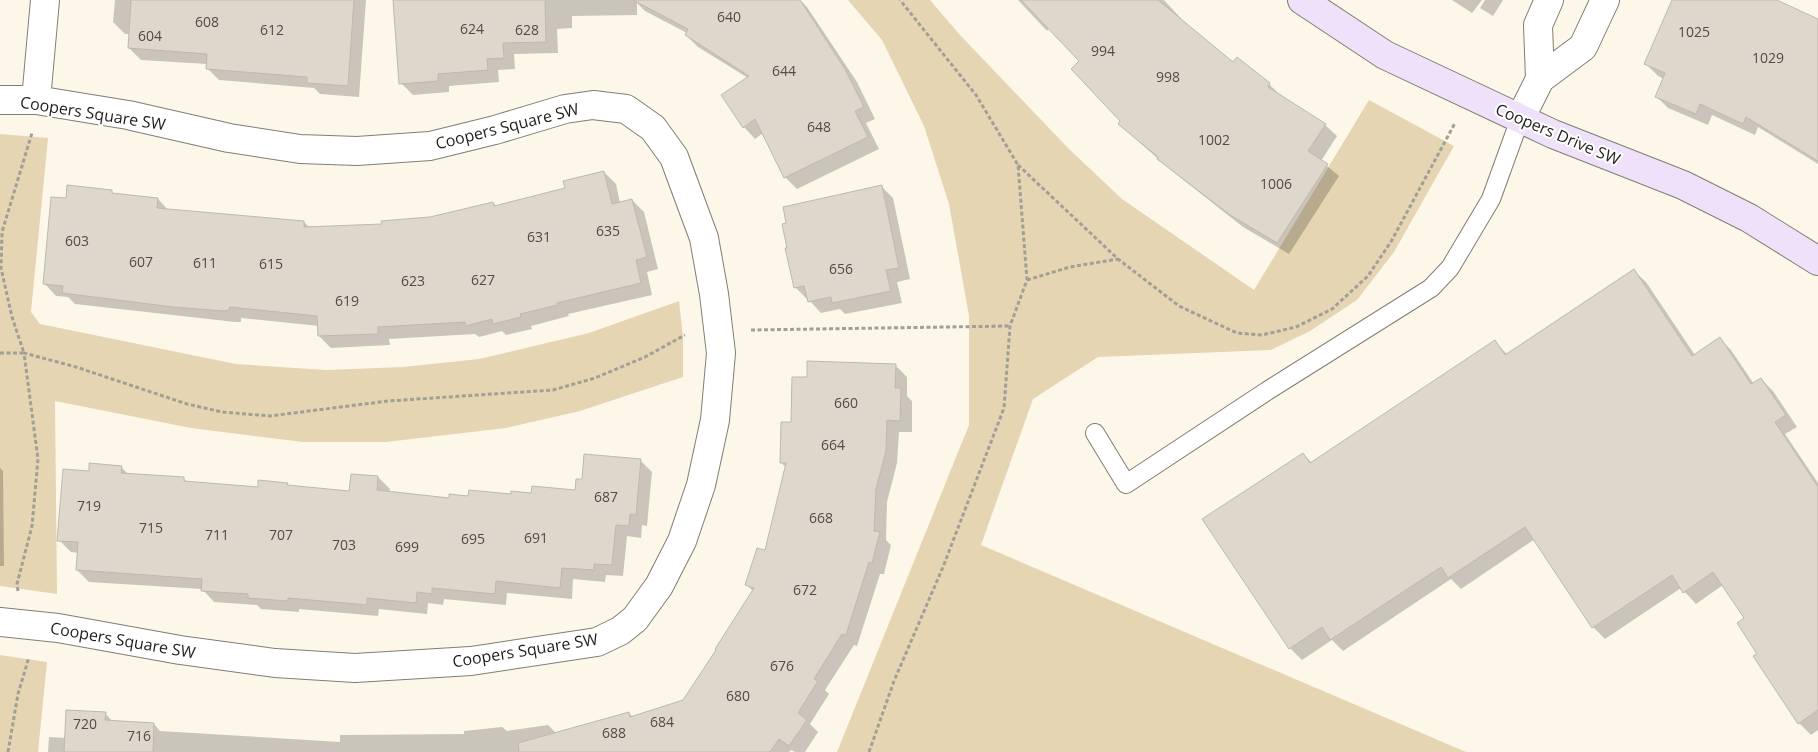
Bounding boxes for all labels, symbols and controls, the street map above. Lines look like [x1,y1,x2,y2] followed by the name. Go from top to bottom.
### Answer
[717,7,741,26] house number: 640
[195,12,219,31] house number: 608
[460,19,484,38] house number: 624
[260,20,284,39] house number: 612
[515,20,539,39] house number: 628
[1678,22,1710,41] house number: 1025
[138,26,162,45] house number: 604
[1091,41,1115,60] house number: 994
[1752,48,1784,67] house number: 1029
[772,61,796,80] house number: 644
[1156,67,1180,86] house number: 998
[19,91,167,135] street label: Coopers Square SW
[433,98,581,154] street label: Coopers Square SW
[1492,98,1624,170] street label: Coopers Drive SW
[807,117,831,136] house number: 648
[1198,130,1230,149] house number: 1002
[1260,174,1292,193] house number: 1006
[596,221,620,240] house number: 635
[527,227,551,246] house number: 631
[65,231,89,250] house number: 603
[129,252,153,271] house number: 607
[193,253,217,272] house number: 611
[259,254,283,273] house number: 615
[829,259,853,278] house number: 656
[471,270,495,289] house number: 627
[401,271,425,290] house number: 623
[335,291,359,310] house number: 619
[834,393,858,412] house number: 660
[821,435,845,454] house number: 664
[594,487,618,506] house number: 687
[77,496,101,515] house number: 719
[809,508,833,527] house number: 668
[139,518,163,537] house number: 715
[205,525,229,544] house number: 711
[269,525,293,544] house number: 707
[524,528,548,547] house number: 691
[461,529,485,548] house number: 695
[332,535,356,554] house number: 703
[395,537,419,556] house number: 699
[793,580,817,599] house number: 672
[49,616,197,664] street label: Coopers Square SW
[451,628,599,672] street label: Coopers Square SW
[770,656,794,675] house number: 676
[726,686,750,705] house number: 680
[650,712,674,731] house number: 684
[73,714,97,733] house number: 720
[602,723,626,742] house number: 688
[127,726,151,745] house number: 716

